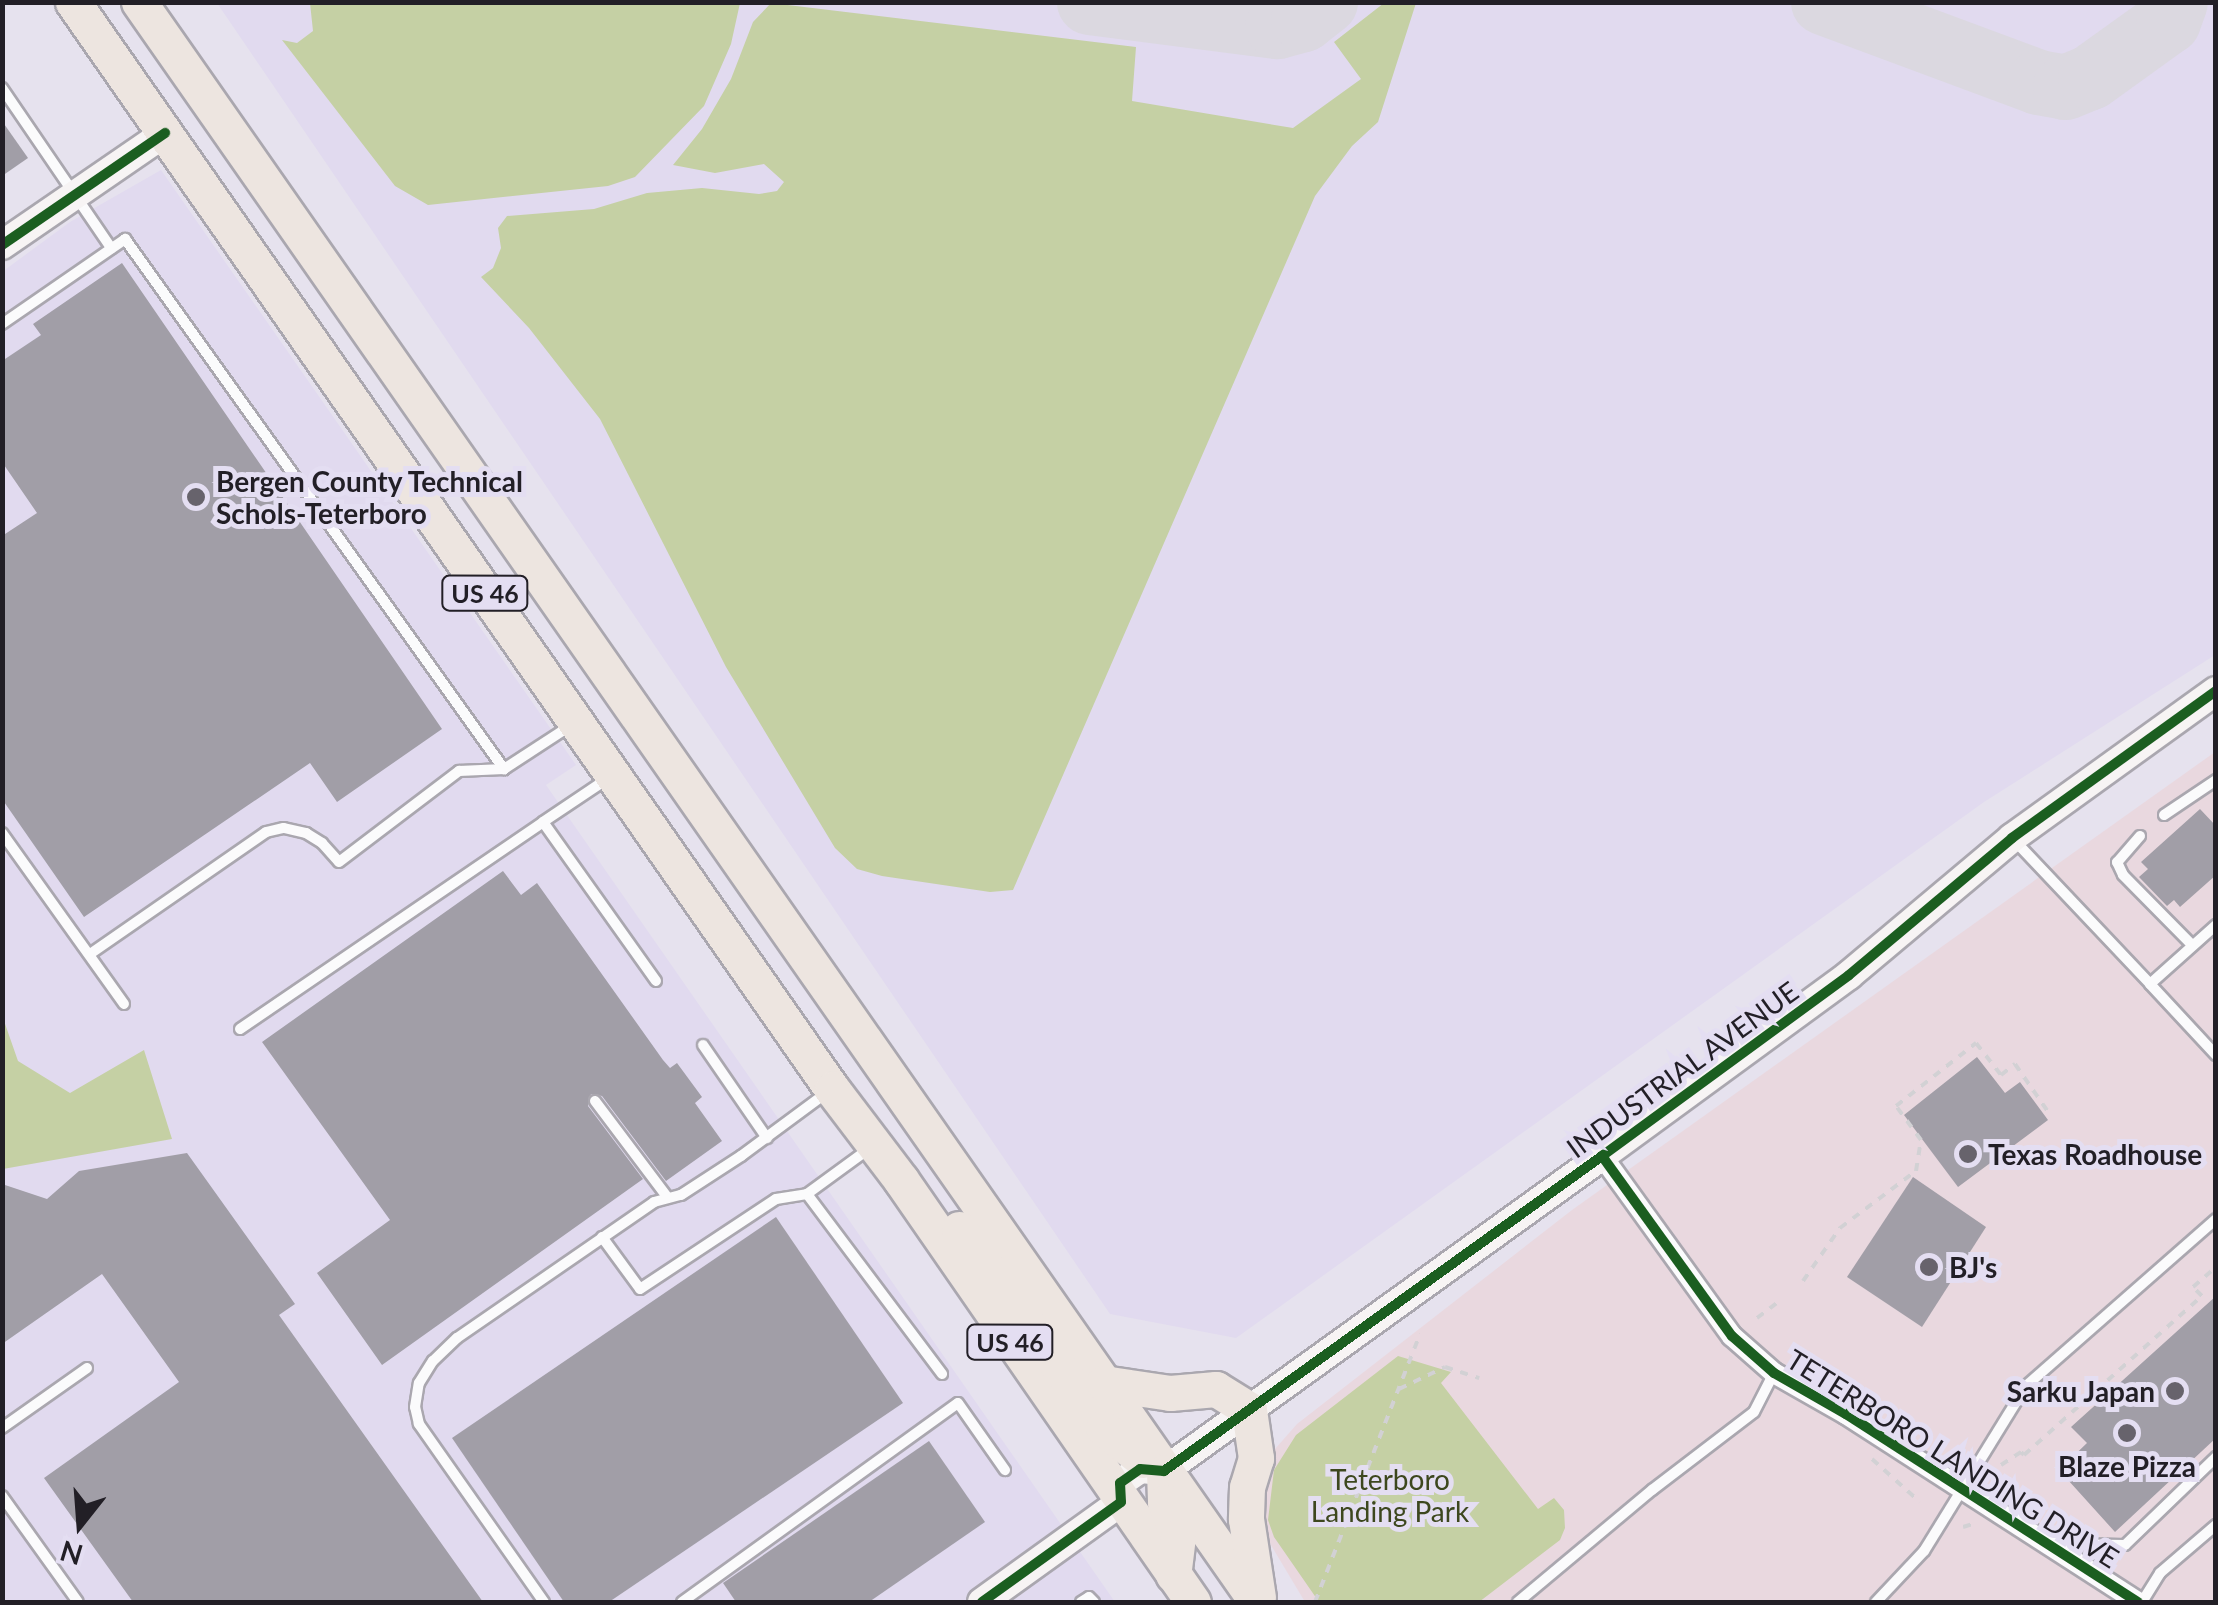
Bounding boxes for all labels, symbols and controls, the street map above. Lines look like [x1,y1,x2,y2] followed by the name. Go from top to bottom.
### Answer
[216,464,524,530] place label: Bergen County Technical Schols-Teterboro
[185,486,207,508] marker: Bergen County Technical Schols-Teterboro
[440,573,530,613] road number: US 46
[1559,973,1805,1165] street label: INDUSTRIAL AVENUE
[1988,1137,2202,1171] place label: Texas Roadhouse
[1957,1143,1979,1165] marker: Texas Roadhouse
[1949,1250,1997,1284] place label: BJ's
[1918,1256,1940,1278] marker: BJ's
[965,1322,1055,1362] road number: US 46
[1781,1342,2125,1574] street label: TETERBORO LANDING DRIVE
[2006,1374,2155,1408] place label: Sarku Japan
[2164,1380,2186,1402] marker: Sarku Japan
[2116,1422,2138,1444] marker: Blaze Pizza
[2058,1449,2196,1483] place label: Blaze Pizza
[1311,1462,1469,1528] park label: Teterboro Landing Park
[30,1475,130,1575] north arrow
[56,1534,87,1573] text: N

